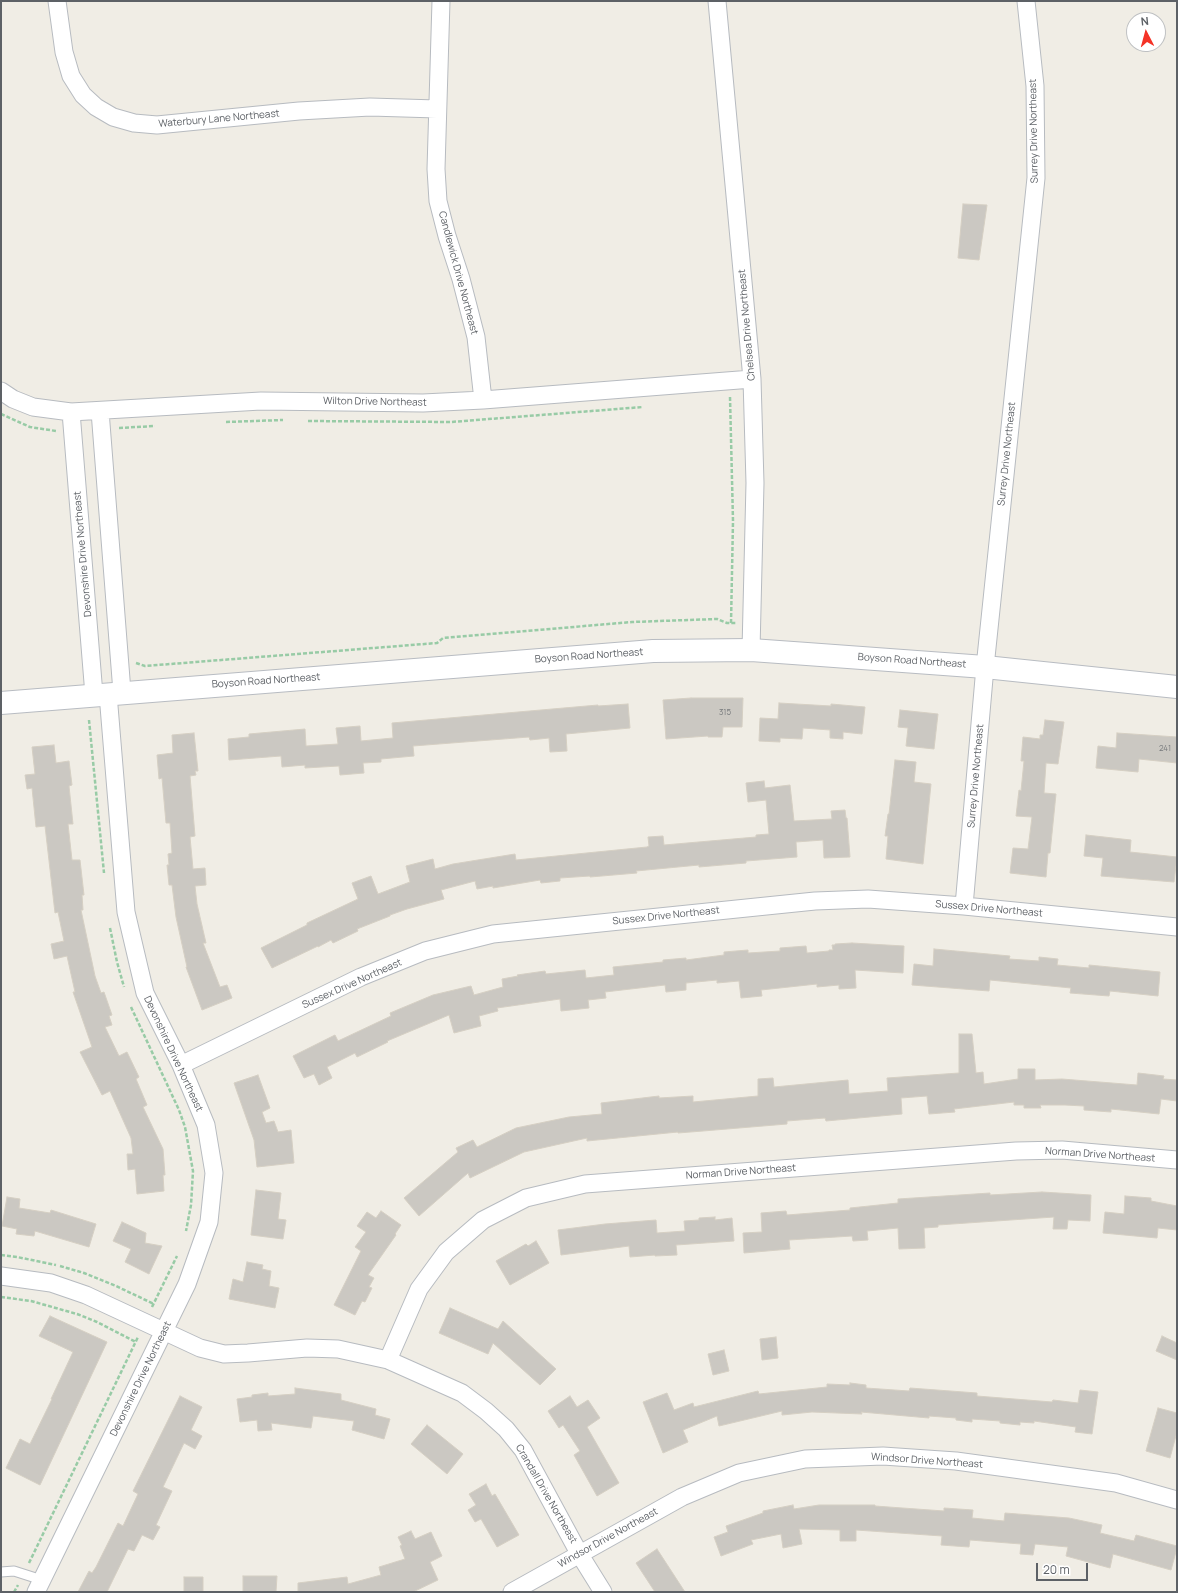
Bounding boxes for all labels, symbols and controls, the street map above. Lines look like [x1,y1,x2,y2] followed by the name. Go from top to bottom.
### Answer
[1126,12,1166,52] north arrow
[1140,13,1150,28] text: N
[1027,79,1041,183] street label: Surrey Drive Northeast
[158,108,280,130] street label: Waterbury Lane Northeast
[436,210,480,336] street label: Candlewick Drive Northeast
[736,269,758,381] street label: Chelsea Drive Northeast
[323,395,427,409] street label: Wilton Drive Northeast
[996,401,1018,507] street label: Surrey Drive Northeast
[72,491,94,617] street label: Devonshire Drive Northeast
[534,646,644,666] street label: Boyson Road Northeast
[857,651,967,671] street label: Boyson Road Northeast
[211,671,321,691] street label: Boyson Road Northeast
[719,708,731,718] house number: 315
[965,723,987,829] street label: Surrey Drive Northeast
[1159,744,1171,754] house number: 241
[935,898,1043,920] street label: Sussex Drive Northeast
[612,904,720,928] street label: Sussex Drive Northeast
[300,957,404,1011] street label: Sussex Drive Northeast
[141,994,205,1114] street label: Devonshire Drive Northeast
[1044,1145,1156,1165] street label: Norman Drive Northeast
[685,1162,797,1182] street label: Norman Drive Northeast
[108,1320,174,1438] street label: Devonshire Drive Northeast
[513,1442,579,1546] street label: Crandall Drive Northeast
[871,1451,983,1471] street label: Windsor Drive Northeast
[556,1506,660,1570] street label: Windsor Drive Northeast
[1038,1555,1090,1581] scale bar
[1043,1561,1070,1578] text: 20 m

